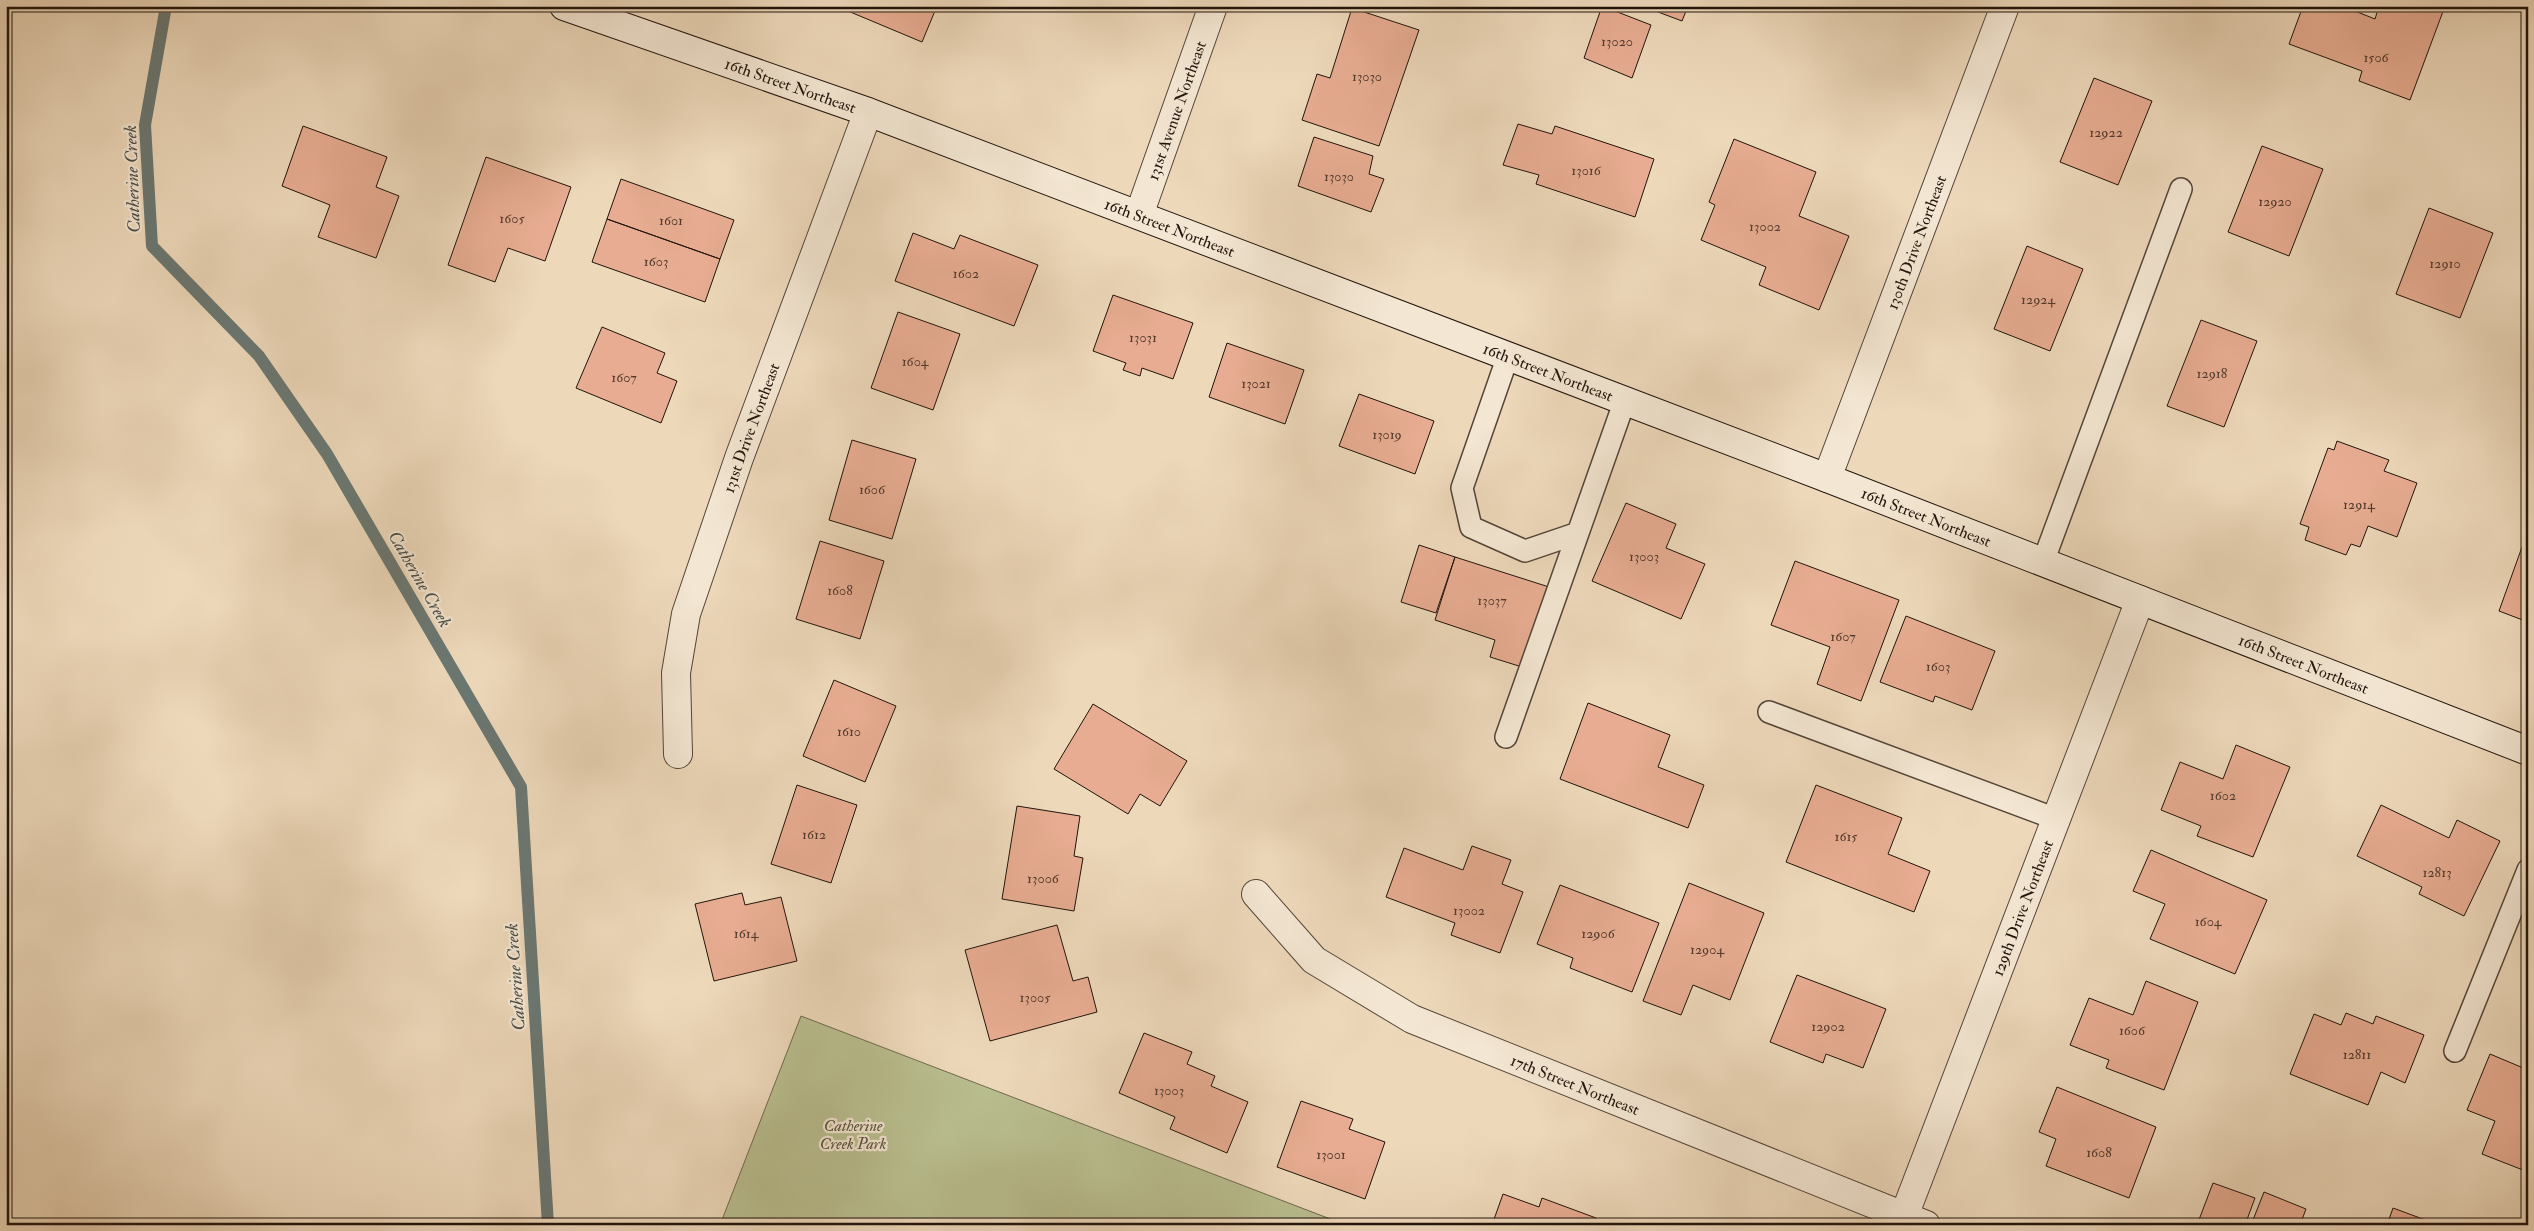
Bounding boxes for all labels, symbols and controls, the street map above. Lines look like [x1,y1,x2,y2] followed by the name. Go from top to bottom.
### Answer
[1601,33,1633,50] house number: 13020
[1143,38,1211,183] street label: 131st Avenue Northeast
[2363,49,2390,66] house number: 1506
[722,54,859,118] street label: 16th Street Northeast
[1352,68,1382,85] house number: 13030
[2089,124,2123,141] house number: 12922
[119,125,146,233] water label: Catherine Creek
[1571,162,1602,179] house number: 13016
[1324,168,1354,185] house number: 13030
[1882,173,1951,313] street label: 130th Drive Northeast
[2258,193,2292,210] house number: 12920
[1102,194,1237,262] street label: 16th Street Northeast
[499,210,526,227] house number: 1605
[659,212,683,229] house number: 1601
[1749,218,1781,235] house number: 13002
[644,253,668,270] house number: 1603
[2429,255,2461,272] house number: 12910
[953,265,979,282] house number: 1602
[2021,291,2056,308] house number: 12924
[1129,329,1157,346] house number: 13031
[1480,339,1616,406] street label: 16th Street Northeast
[902,353,930,370] house number: 1604
[719,360,785,496] street label: 131st Drive Northeast
[2197,365,2228,382] house number: 12918
[611,369,637,386] house number: 1607
[1241,375,1271,392] house number: 13021
[1372,426,1402,443] house number: 13019
[859,481,886,498] house number: 1606
[1858,483,1994,552] street label: 16th Street Northeast
[2343,496,2376,513] house number: 12914
[383,527,456,632] water label: Catherine Creek
[1629,548,1659,565] house number: 13003
[827,582,853,599] house number: 1608
[1477,592,1507,609] house number: 13037
[1830,628,1856,645] house number: 1607
[2236,630,2371,699] street label: 16th Street Northeast
[1926,658,1950,675] house number: 1603
[837,723,861,740] house number: 1610
[2210,787,2236,804] house number: 1602
[802,826,826,843] house number: 1612
[1834,828,1858,845] house number: 1615
[1988,837,2058,979] street label: 129th Drive Northeast
[2422,864,2452,881] house number: 12813
[1027,870,1060,887] house number: 13006
[1453,902,1485,919] house number: 13002
[2195,913,2223,930] house number: 1604
[500,922,531,1032] water label: Catherine Creek
[734,925,760,942] house number: 1614
[1581,925,1616,942] house number: 12906
[1690,941,1725,958] house number: 12904
[1020,989,1051,1006] house number: 13005
[1811,1018,1845,1035] house number: 12902
[2119,1022,2146,1039] house number: 1606
[2343,1046,2371,1063] house number: 12811
[1507,1051,1642,1120] street label: 17th Street Northeast
[1154,1082,1184,1099] house number: 13003
[820,1116,887,1154] park label: Catherine Creek Park
[2086,1144,2112,1161] house number: 1608
[1316,1146,1346,1163] house number: 13001

